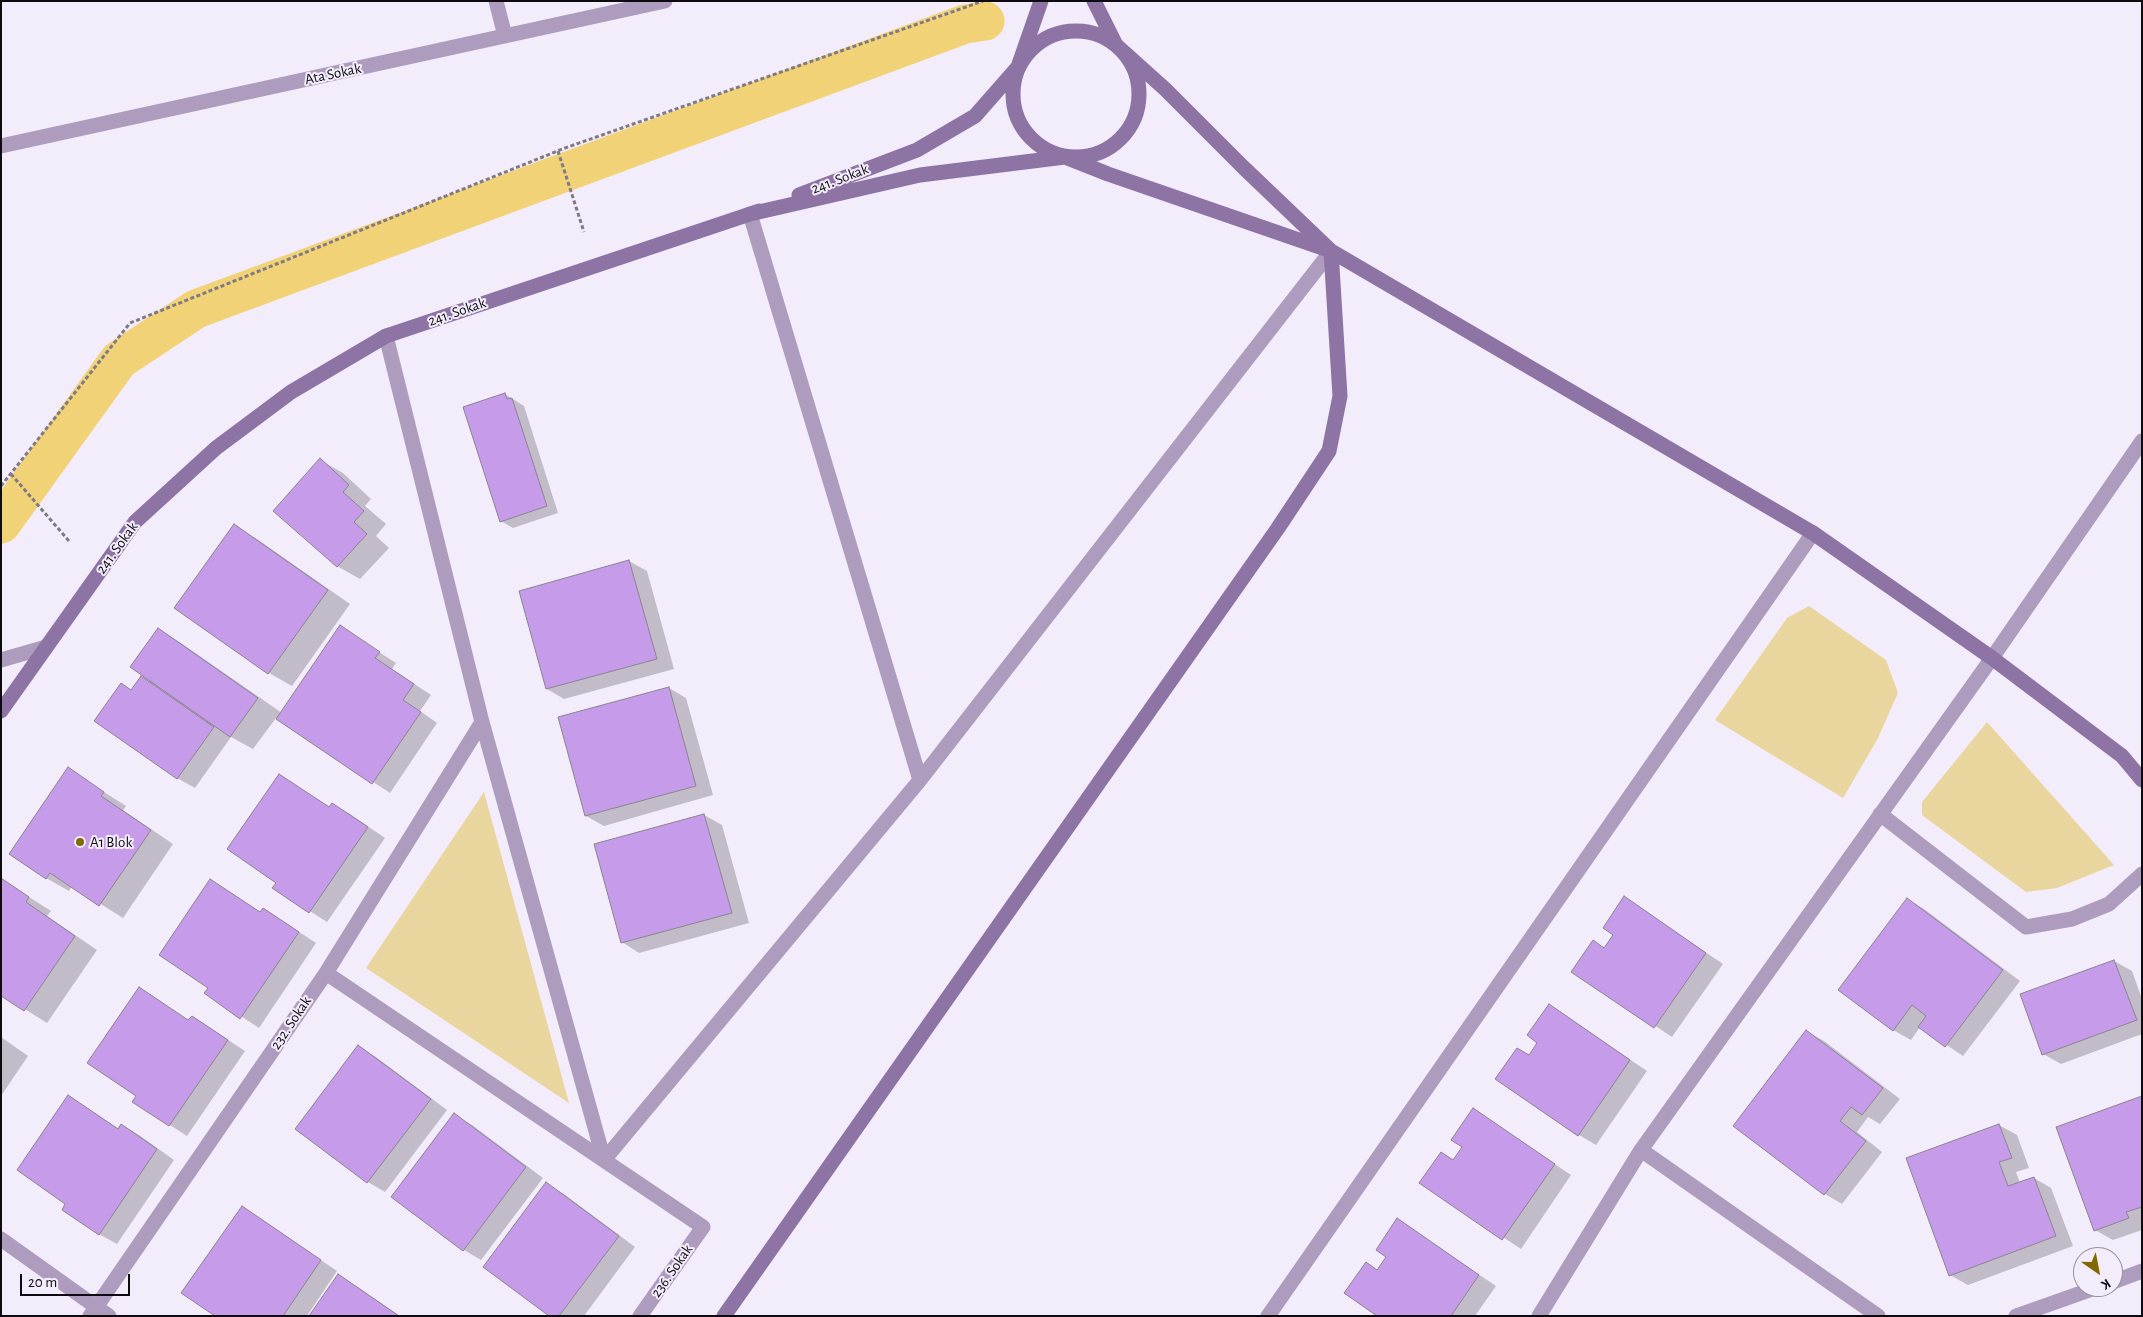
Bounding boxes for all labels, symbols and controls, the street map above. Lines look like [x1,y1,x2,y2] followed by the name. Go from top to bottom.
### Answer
[303,59,363,89] street label: Ata Sokak
[809,160,871,198] street label: 241. Sokak
[426,294,488,330] street label: 241. Sokak
[92,519,142,577] street label: 241. Sokak
[90,833,132,851] place label: A1 Blok
[74,836,86,848] marker: A1 Blok
[267,993,315,1053] street label: 232. Sokak
[647,1241,697,1301] street label: 236. Sokak
[2073,1247,2123,1297] north arrow
[22,1264,132,1296] scale bar
[28,1275,57,1290] text: 20 m
[2098,1276,2113,1292] text: K

